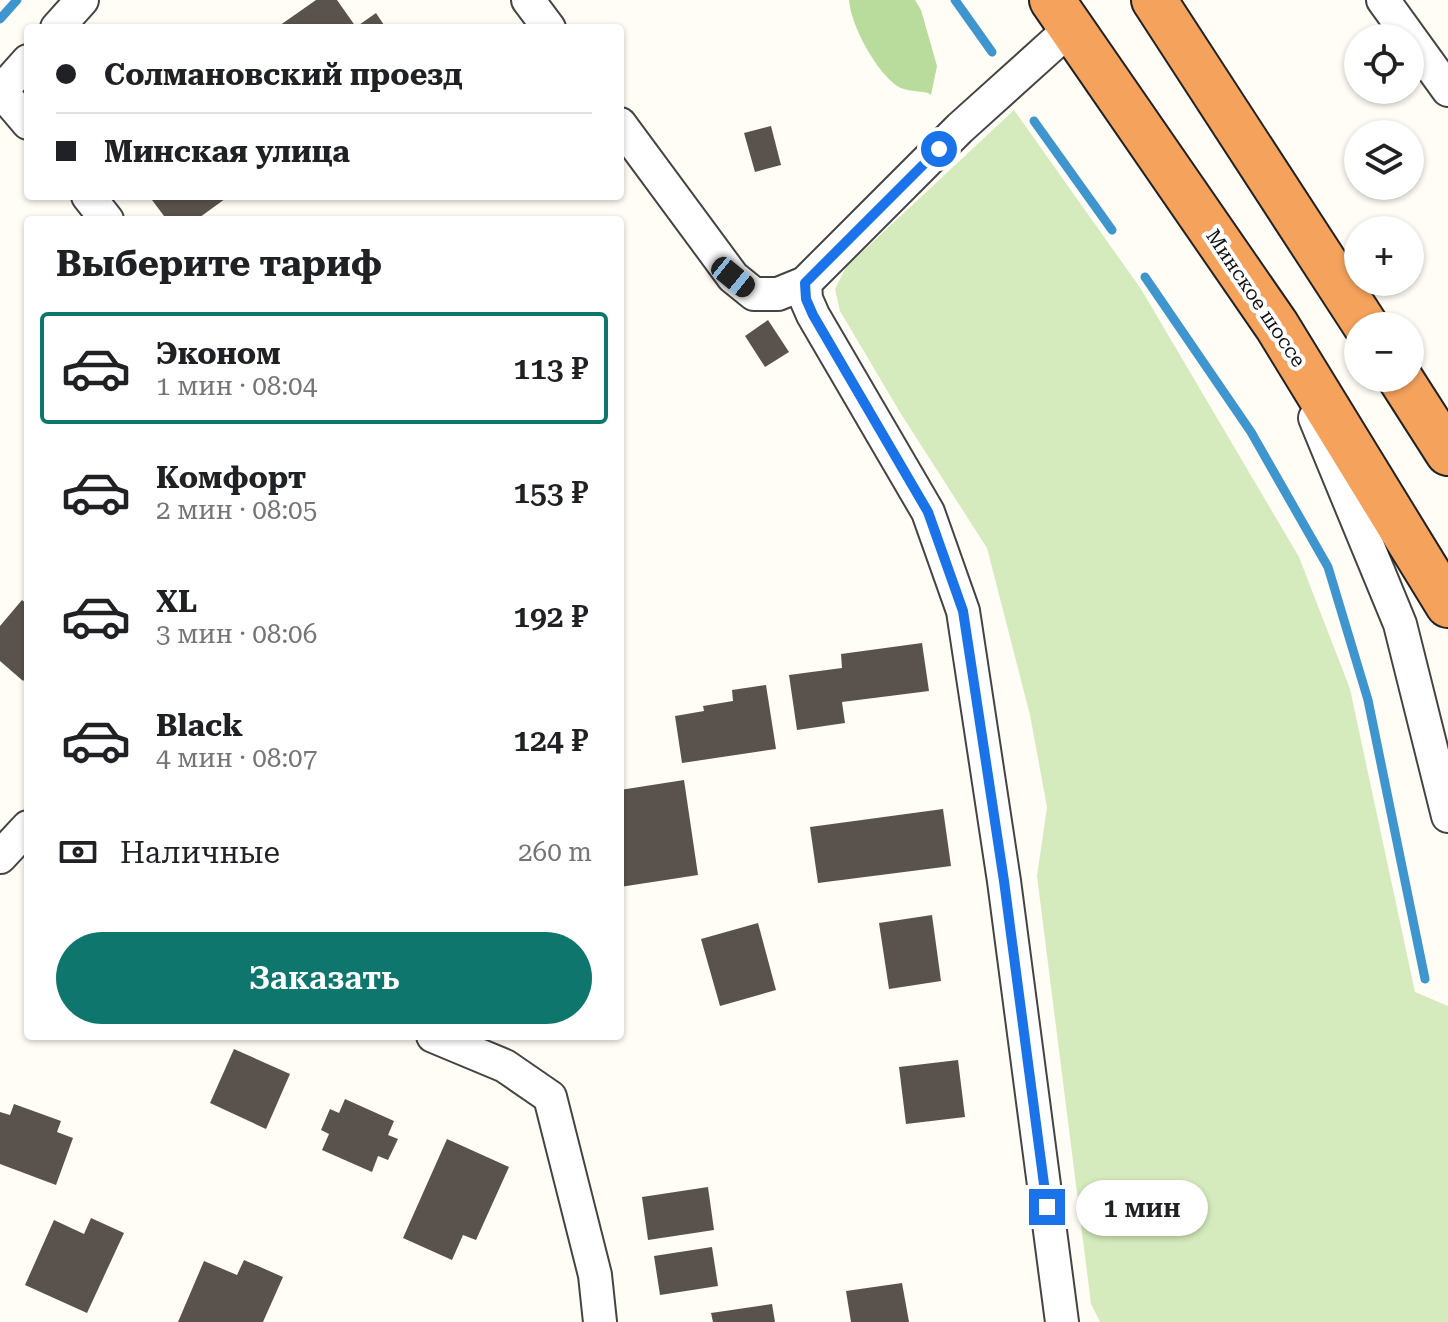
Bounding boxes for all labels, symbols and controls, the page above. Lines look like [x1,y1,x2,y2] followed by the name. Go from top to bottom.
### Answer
[1344,24,1424,392] map controls
[1344,24,1424,104] button: locate
[104,57,462,92] text: Солмановский проезд
[1344,120,1424,200] button: layers
[921,131,957,167] route start
[104,134,350,169] text: Минская улица
[1344,216,1424,296] button: +
[1201,225,1311,371] street label: Минское шоссе
[56,243,382,285] text: Выберите тариф
[707,253,759,301] car
[1344,312,1424,392] button: −
[60,332,132,404] icon: car
[156,336,281,371] text: Эконом
[513,351,588,386] text: 113 ₽
[156,371,317,401] text: 1 мин · 08:04
[60,456,132,528] icon: car
[156,460,306,495] text: Комфорт
[513,475,588,510] text: 153 ₽
[156,495,317,525] text: 2 мин · 08:05
[60,580,132,652] icon: car
[156,584,197,619] text: XL
[513,599,588,634] text: 192 ₽
[156,619,317,649] text: 3 мин · 08:06
[60,704,132,776] icon: car
[156,708,243,743] text: Black
[513,723,588,758] text: 124 ₽
[156,743,317,773] text: 4 мин · 08:07
[56,830,100,874] icon: cash
[120,835,280,870] text: Наличные
[518,837,592,867] text: 260 m
[56,932,592,1024] button: Заказать
[1075,1179,1207,1235] callout: 1 мин
[1029,1189,1065,1225] route end
[1103,1193,1181,1223] text: 1 мин

